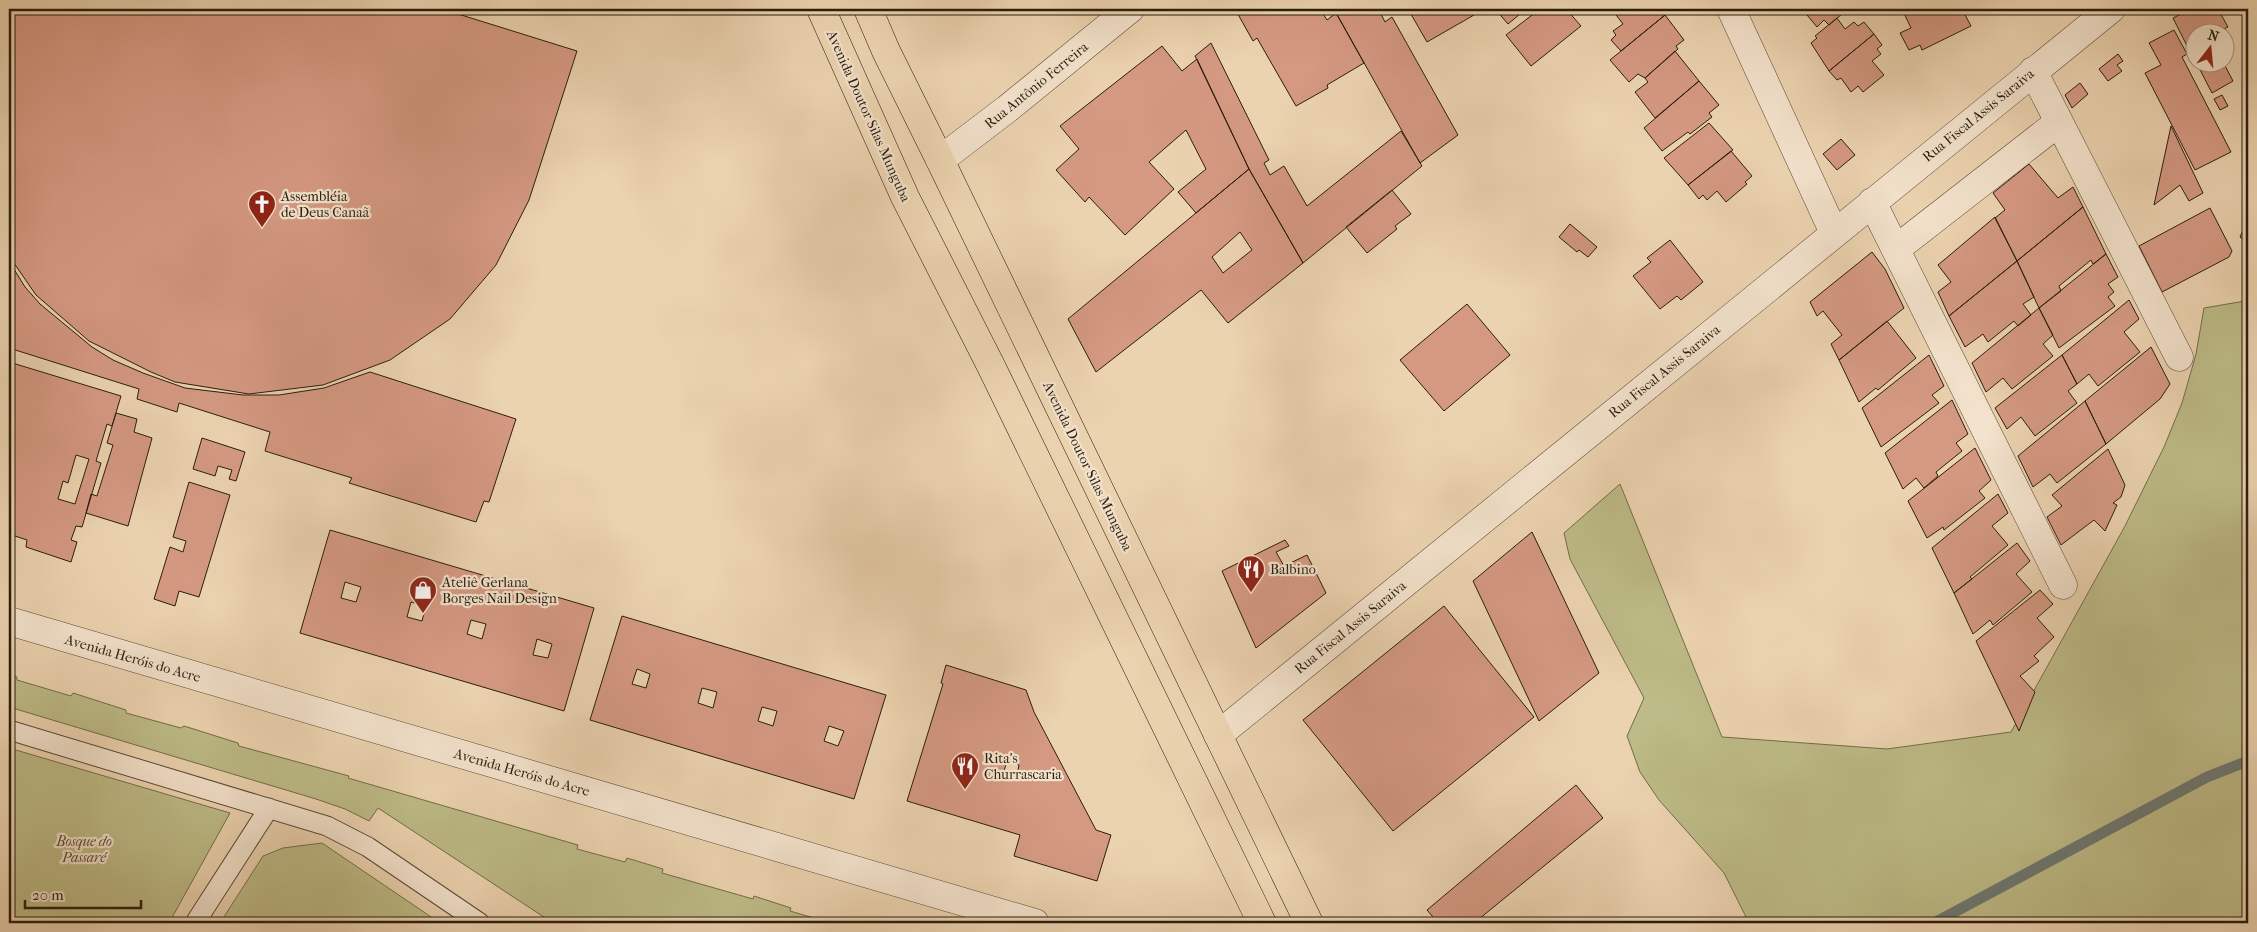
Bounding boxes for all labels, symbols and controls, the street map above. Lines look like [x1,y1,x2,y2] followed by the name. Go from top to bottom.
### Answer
[2184,22,2234,72] north arrow
[2206,26,2221,46] text: N
[823,27,914,205] street label: Avenida Doutor Silas Munguba
[981,38,1092,132] street label: Rua Antônio Ferreira
[1919,65,2038,166] street label: Rua Fiscal Assis Saraiva
[280,188,370,221] place label: Assembléia de Deus Canaã
[247,189,277,228] church icon: Assembléia de Deus Canaã
[1605,321,1724,422] street label: Rua Fiscal Assis Saraiva
[1039,378,1136,554] street label: Avenida Doutor Silas Munguba
[1236,554,1266,593] restaurant icon: Balbino
[1270,561,1316,578] place label: Balbino
[441,574,557,607] place label: Ateliê Gerlana Borges Nail Design
[408,575,438,614] shop icon: Ateliê Gerlana Borges Nail Design
[1291,577,1410,678] street label: Rua Fiscal Assis Saraiva
[62,631,203,686] street label: Avenida Heróis do Acre
[451,745,592,800] street label: Avenida Heróis do Acre
[984,750,1062,783] place label: Rita's Churrascaria
[950,751,980,790] restaurant icon: Rita's Churrascaria
[55,833,112,866] park label: Bosque do Passaré
[25,877,141,909] scale bar
[32,886,64,904] text: 20 m

